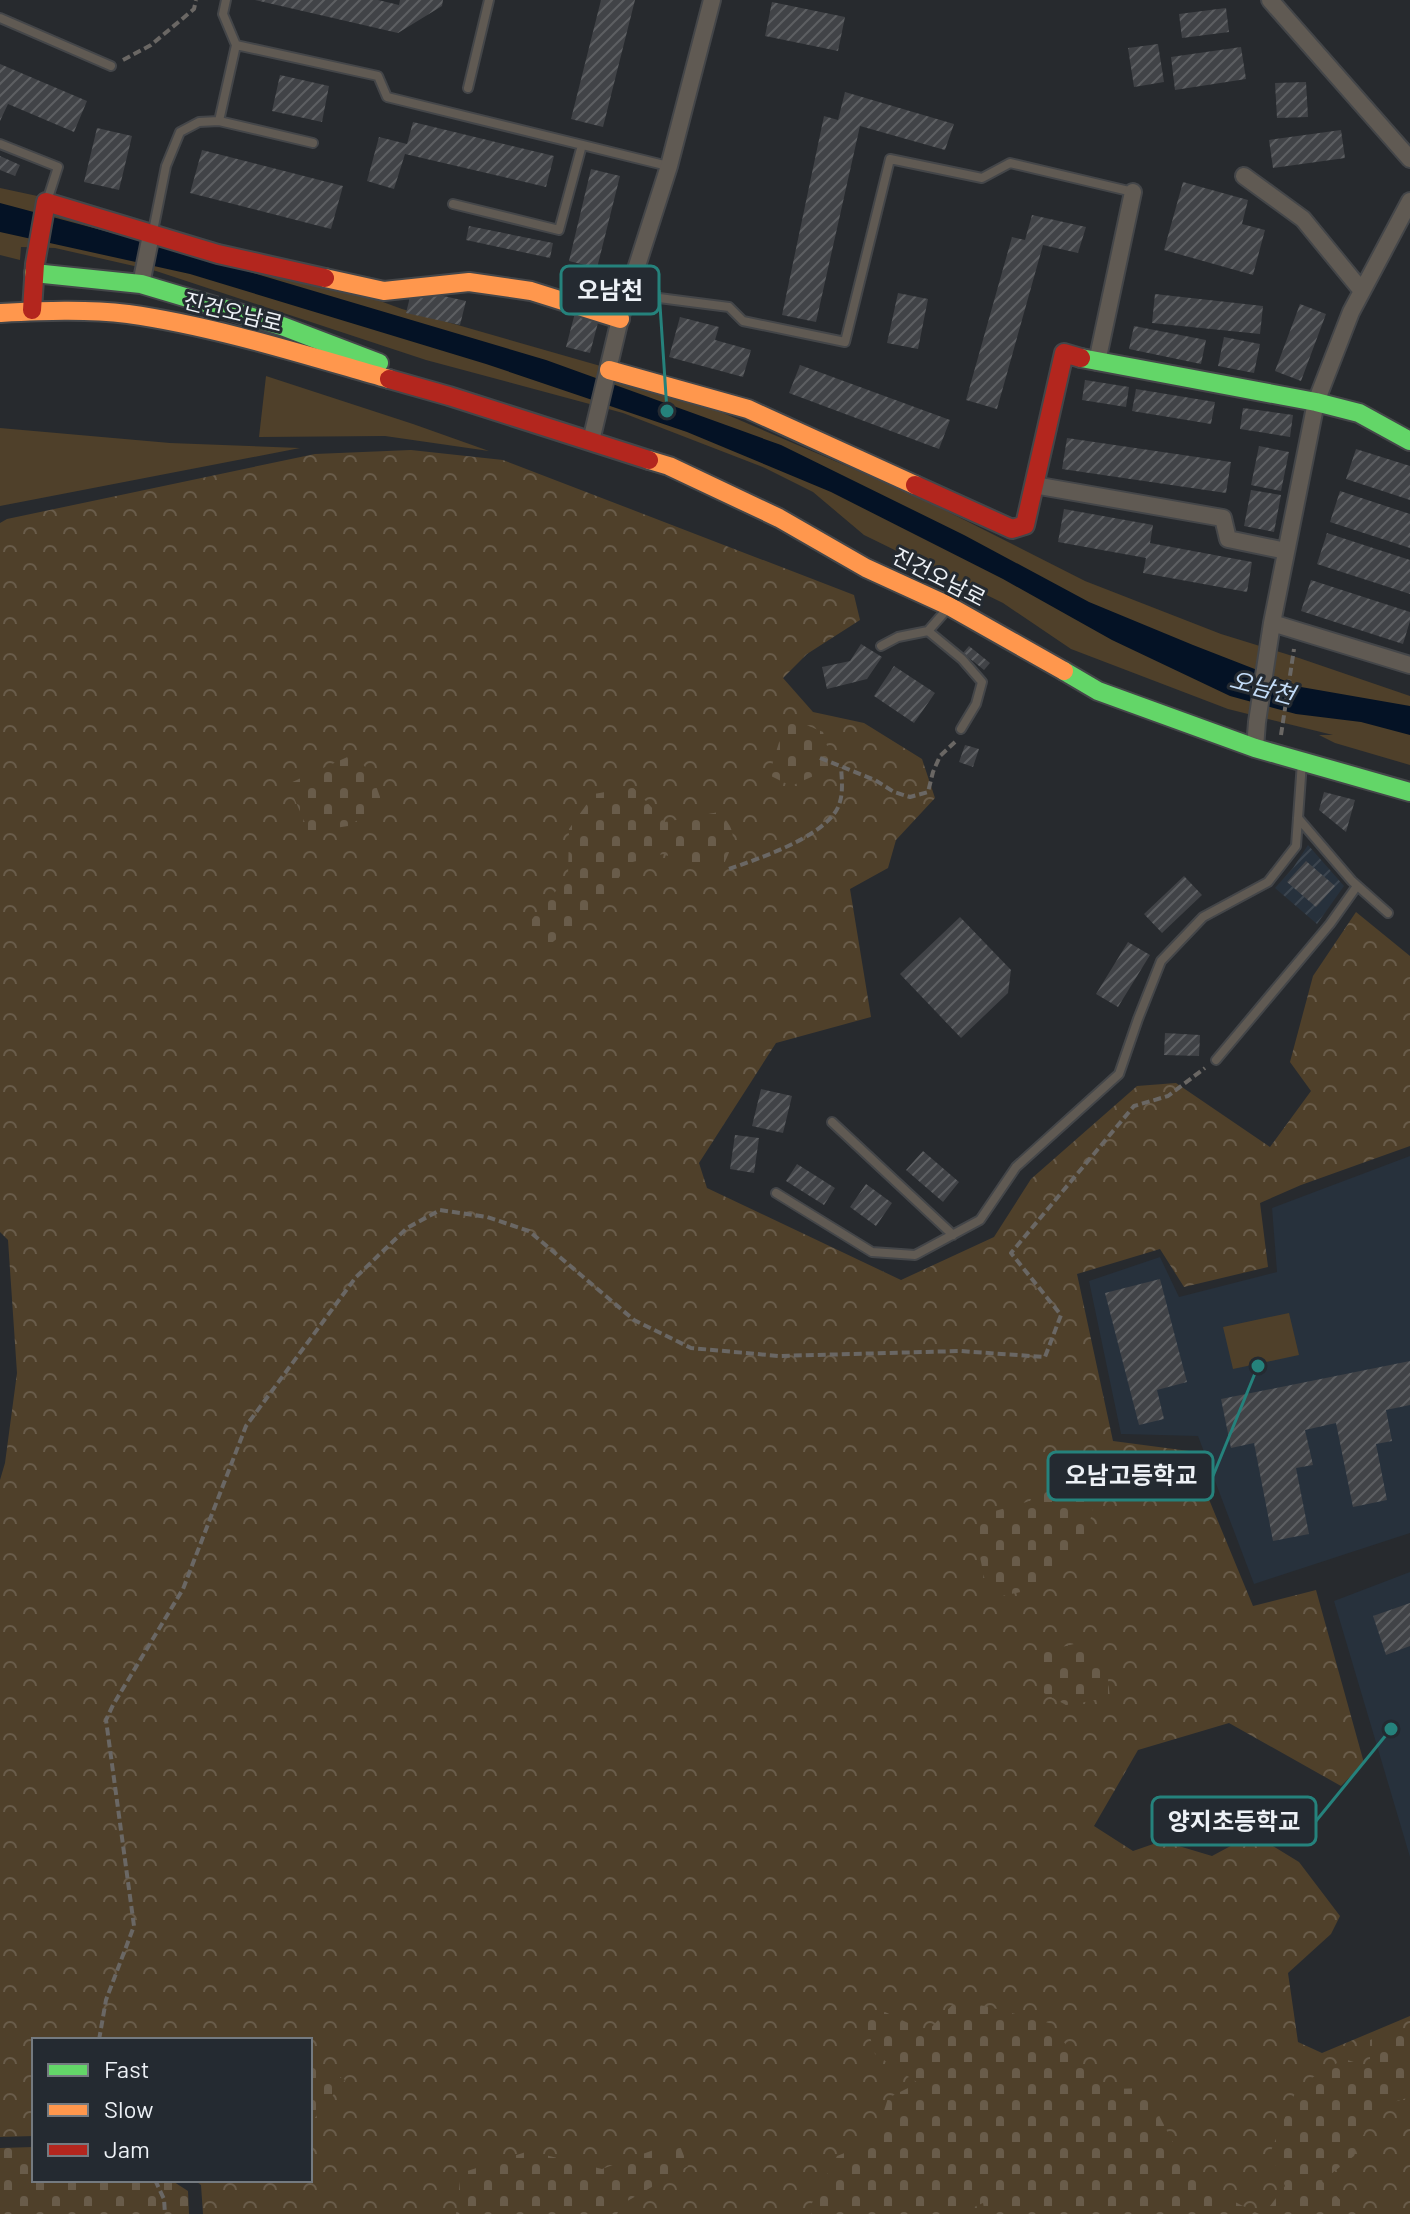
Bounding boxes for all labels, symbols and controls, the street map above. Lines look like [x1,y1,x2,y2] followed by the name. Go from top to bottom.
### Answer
[561,266,659,314] callout: 오남천
[577,275,643,304] text: 오남천
[181,286,285,336] street label: 진건오남로
[888,542,990,611] street label: 진건오남로
[1227,664,1301,710] water label: 오남천
[1048,1452,1213,1500] callout: 오남고등학교
[1065,1460,1197,1489] text: 오남고등학교
[1152,1797,1316,1845] callout: 양지초등학교
[1168,1806,1300,1835] text: 양지초등학교
[32,2038,312,2182] legend
[104,2054,149,2083] text: Fast
[104,2094,153,2123] text: Slow
[104,2134,150,2163] text: Jam

